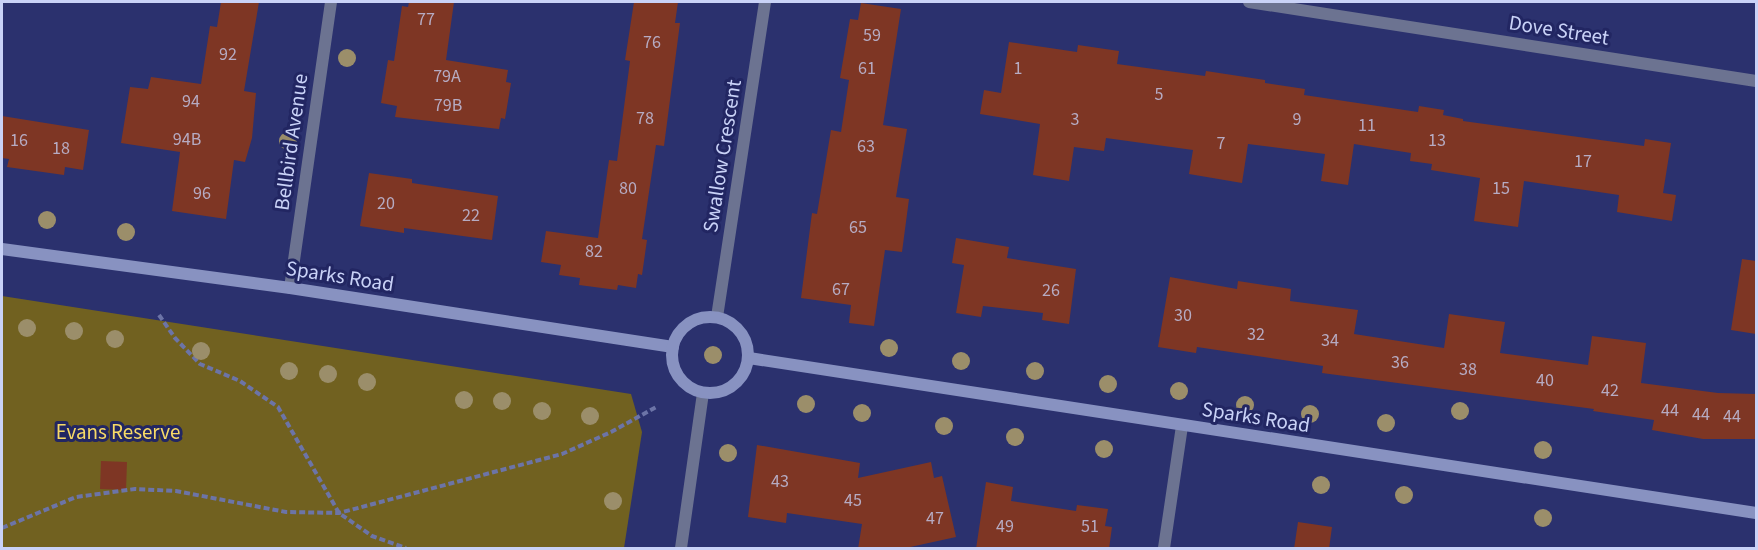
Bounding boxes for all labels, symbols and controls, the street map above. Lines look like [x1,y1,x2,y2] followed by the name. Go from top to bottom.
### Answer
[417,7,435,32] house number: 77
[1507,7,1611,53] street label: Dove Street
[863,23,881,48] house number: 59
[643,30,661,55] house number: 76
[219,42,237,67] house number: 92
[858,56,876,81] house number: 61
[1014,56,1022,81] house number: 1
[433,64,461,89] house number: 79A
[267,72,315,212] street label: Bellbird Avenue
[695,77,749,235] street label: Swallow Crescent
[1155,82,1164,107] house number: 5
[182,89,200,114] house number: 94
[434,93,462,118] house number: 79B
[636,106,654,131] house number: 78
[1071,107,1080,132] house number: 3
[1293,107,1302,132] house number: 9
[1358,113,1376,138] house number: 11
[173,127,201,152] house number: 94B
[10,128,28,153] house number: 16
[1428,128,1446,153] house number: 13
[1217,131,1226,156] house number: 7
[857,134,875,159] house number: 63
[52,136,70,161] house number: 18
[1574,149,1592,174] house number: 17
[619,176,637,201] house number: 80
[1492,176,1510,201] house number: 15
[193,181,211,206] house number: 96
[377,191,395,216] house number: 20
[462,203,480,228] house number: 22
[849,215,867,240] house number: 65
[585,239,603,264] house number: 82
[284,253,396,299] street label: Sparks Road
[832,277,850,302] house number: 67
[1042,278,1060,303] house number: 26
[1174,303,1192,328] house number: 30
[1247,322,1265,347] house number: 32
[1321,328,1339,353] house number: 34
[1391,350,1409,375] house number: 36
[1459,357,1477,382] house number: 38
[1536,368,1554,393] house number: 40
[1601,378,1619,403] house number: 42
[1200,394,1312,440] street label: Sparks Road
[1661,398,1679,423] house number: 44
[1692,402,1710,427] house number: 44
[1723,404,1741,429] house number: 44
[56,417,180,447] park label: Evans Reserve
[771,469,789,494] house number: 43
[844,488,862,513] house number: 45
[926,506,944,531] house number: 47
[996,514,1014,539] house number: 49
[1081,514,1099,539] house number: 51

